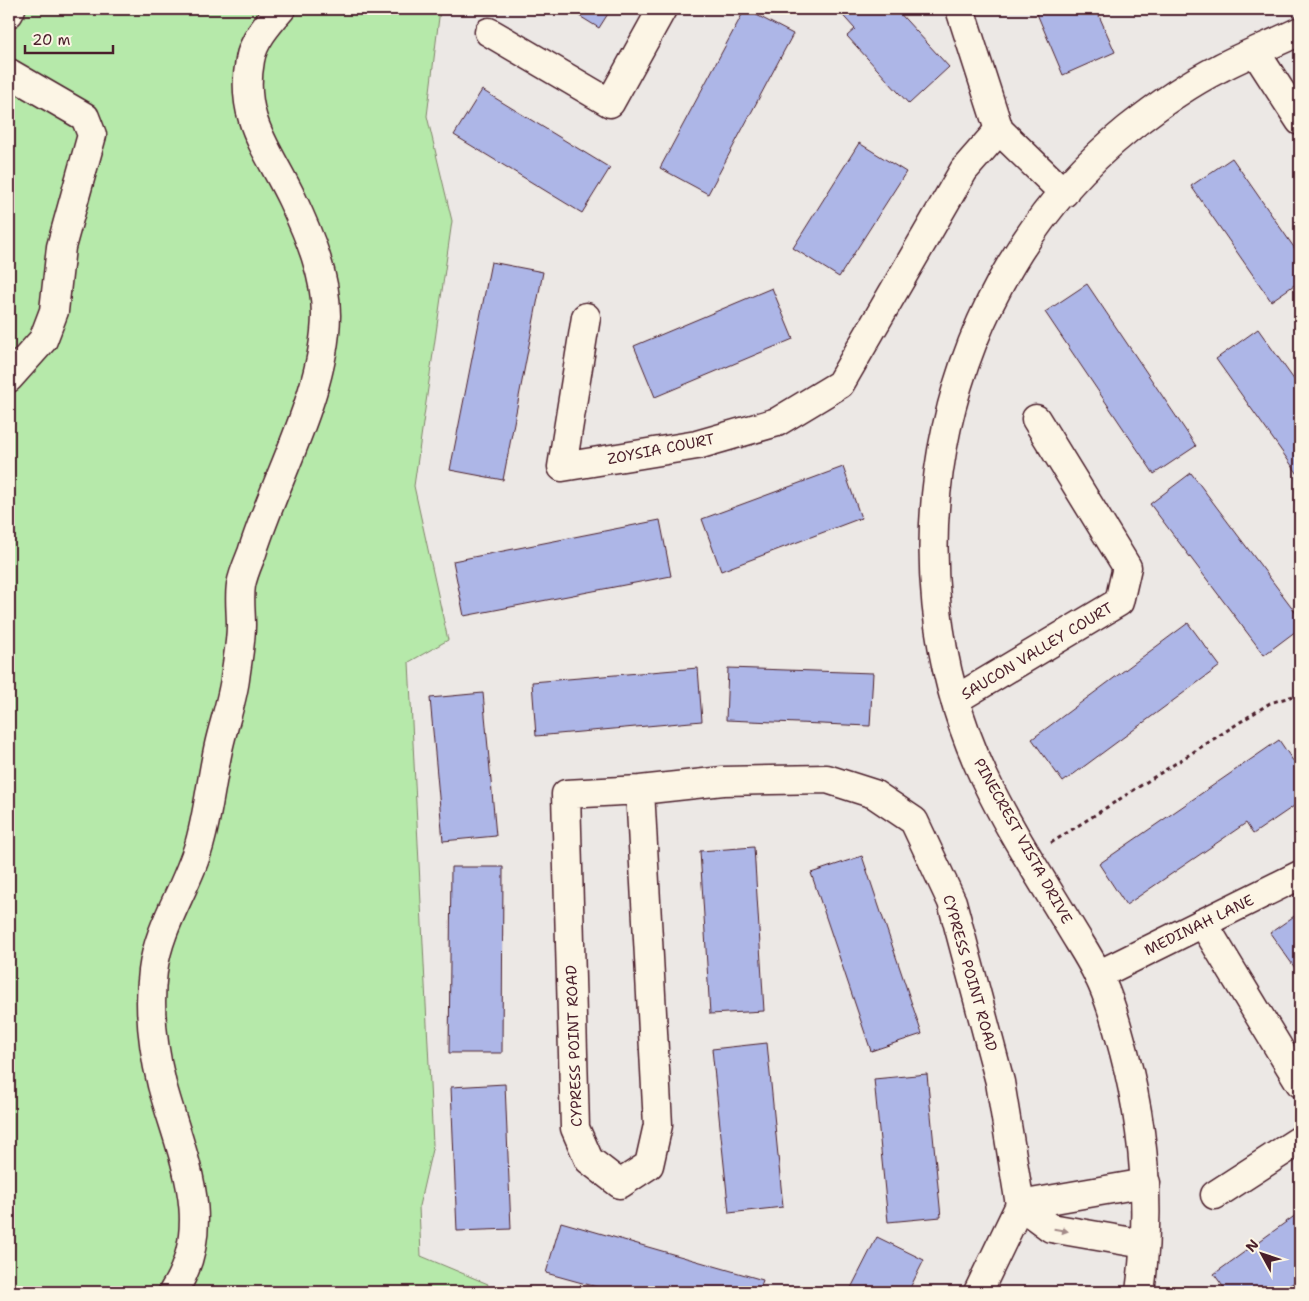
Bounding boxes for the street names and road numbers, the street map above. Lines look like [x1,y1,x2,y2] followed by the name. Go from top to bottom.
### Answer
[606,429,716,469] street label: ZOYSIA COURT
[958,598,1116,704] street label: SAUCON VALLEY COURT
[969,755,1077,927] street label: PINECREST VISTA DRIVE
[1141,890,1257,960] street label: MEDINAH LANE
[938,892,1002,1054] street label: CYPRESS POINT ROAD
[561,965,587,1127] street label: CYPRESS POINT ROAD

